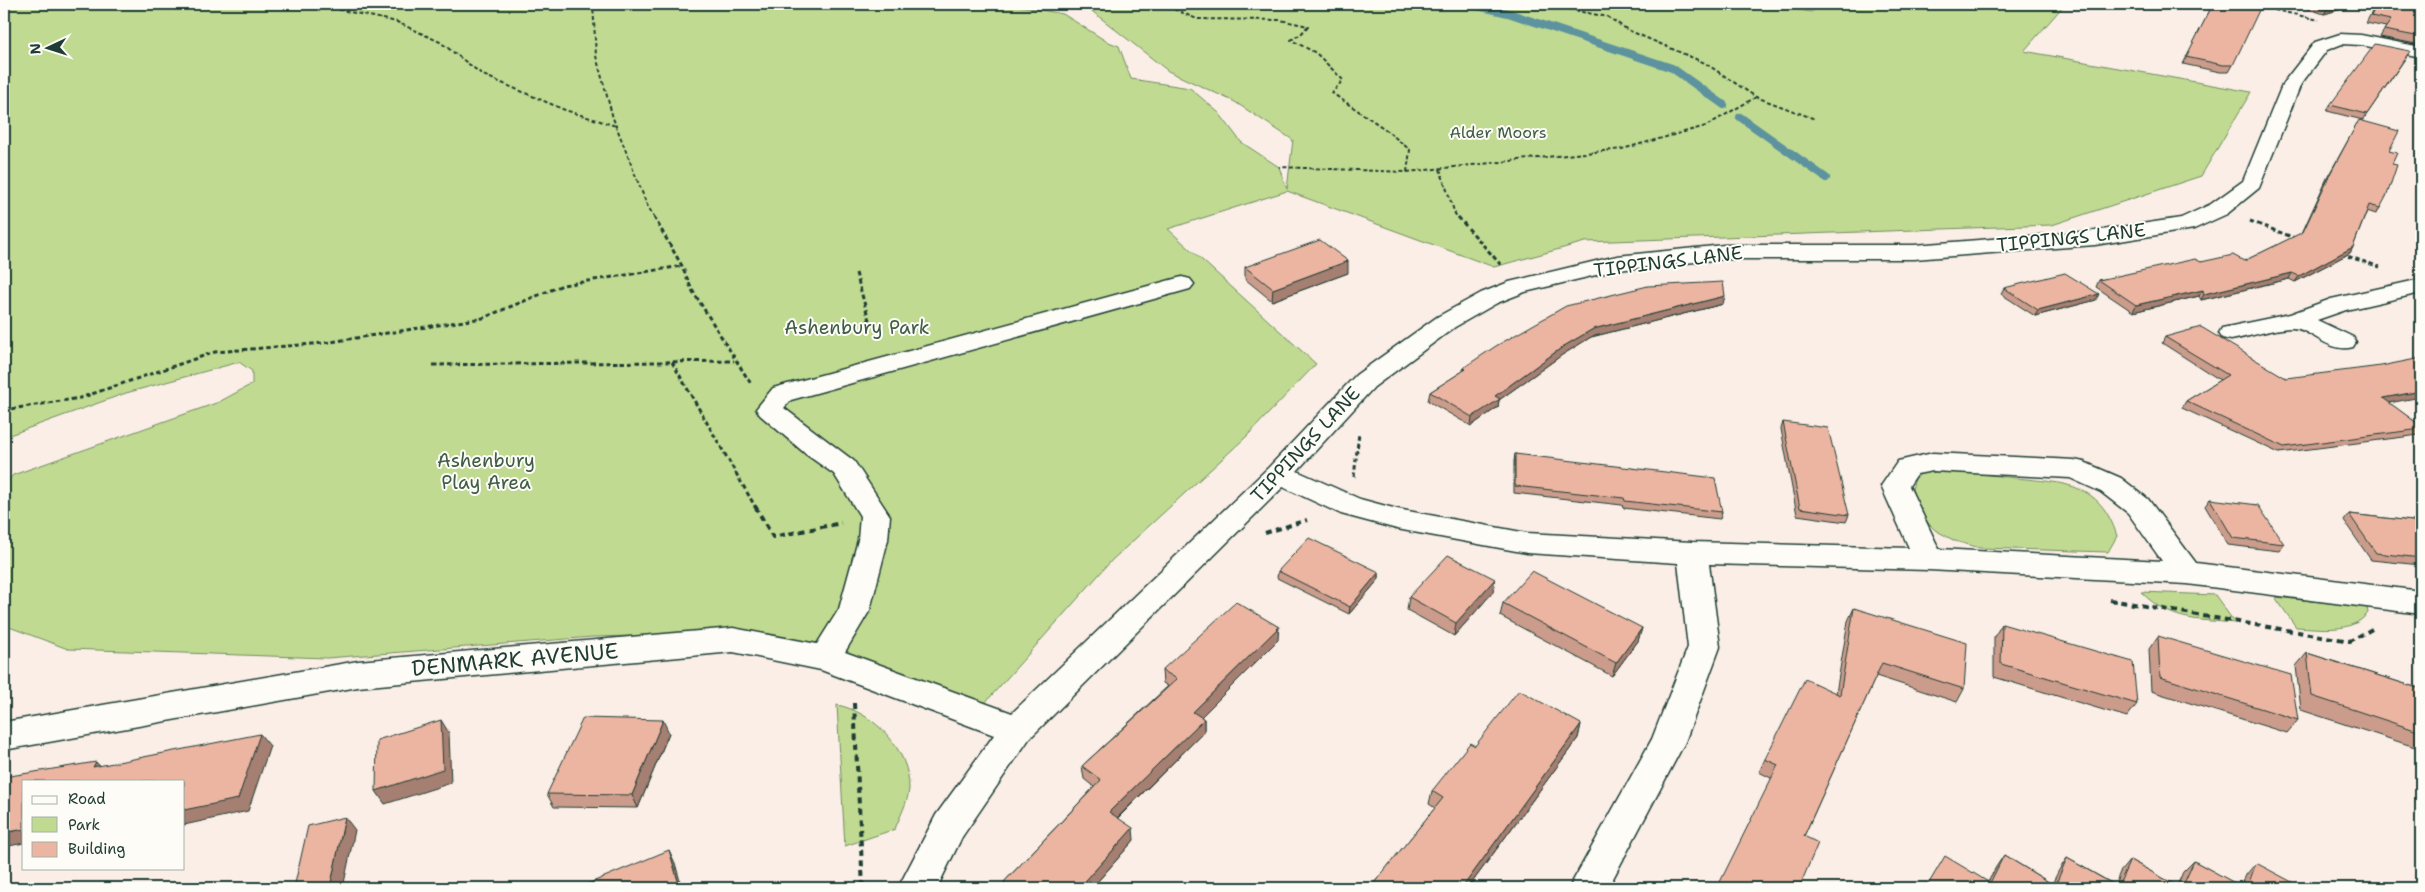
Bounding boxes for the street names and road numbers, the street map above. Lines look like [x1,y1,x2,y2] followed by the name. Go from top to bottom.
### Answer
[1995,217,2147,258] street label: TIPPINGS LANE
[1592,240,1744,283] street label: TIPPINGS LANE
[1245,381,1366,508] street label: TIPPINGS LANE
[410,636,620,683] street label: DENMARK AVENUE

